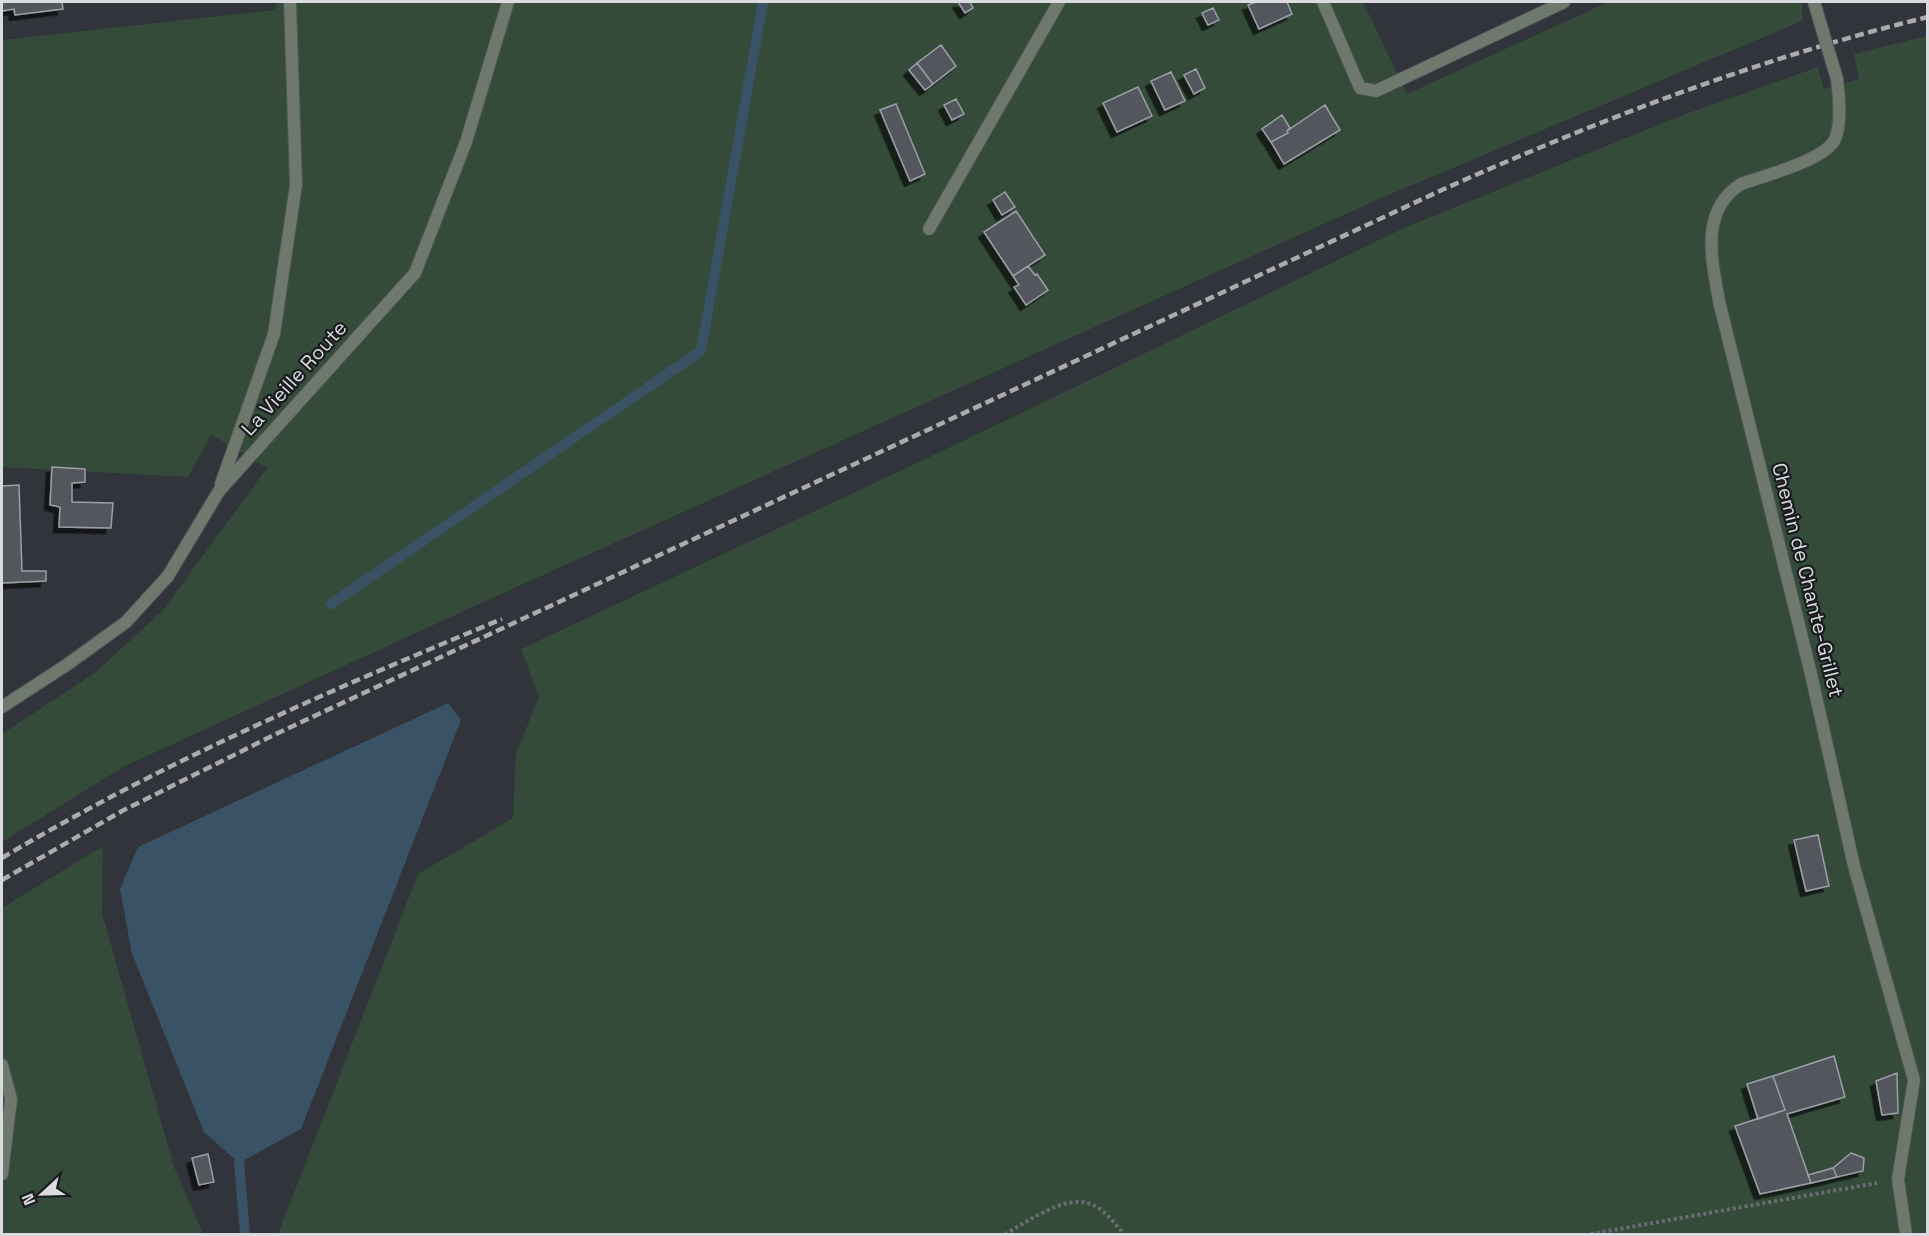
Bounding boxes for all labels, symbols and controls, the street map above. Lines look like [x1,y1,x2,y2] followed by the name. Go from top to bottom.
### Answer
[235,315,353,441] street label: La Vieille Route
[1766,460,1850,700] street label: Chemin de Chante-Grillet
[12,1164,72,1224] north arrow
[17,1191,40,1208] text: N

